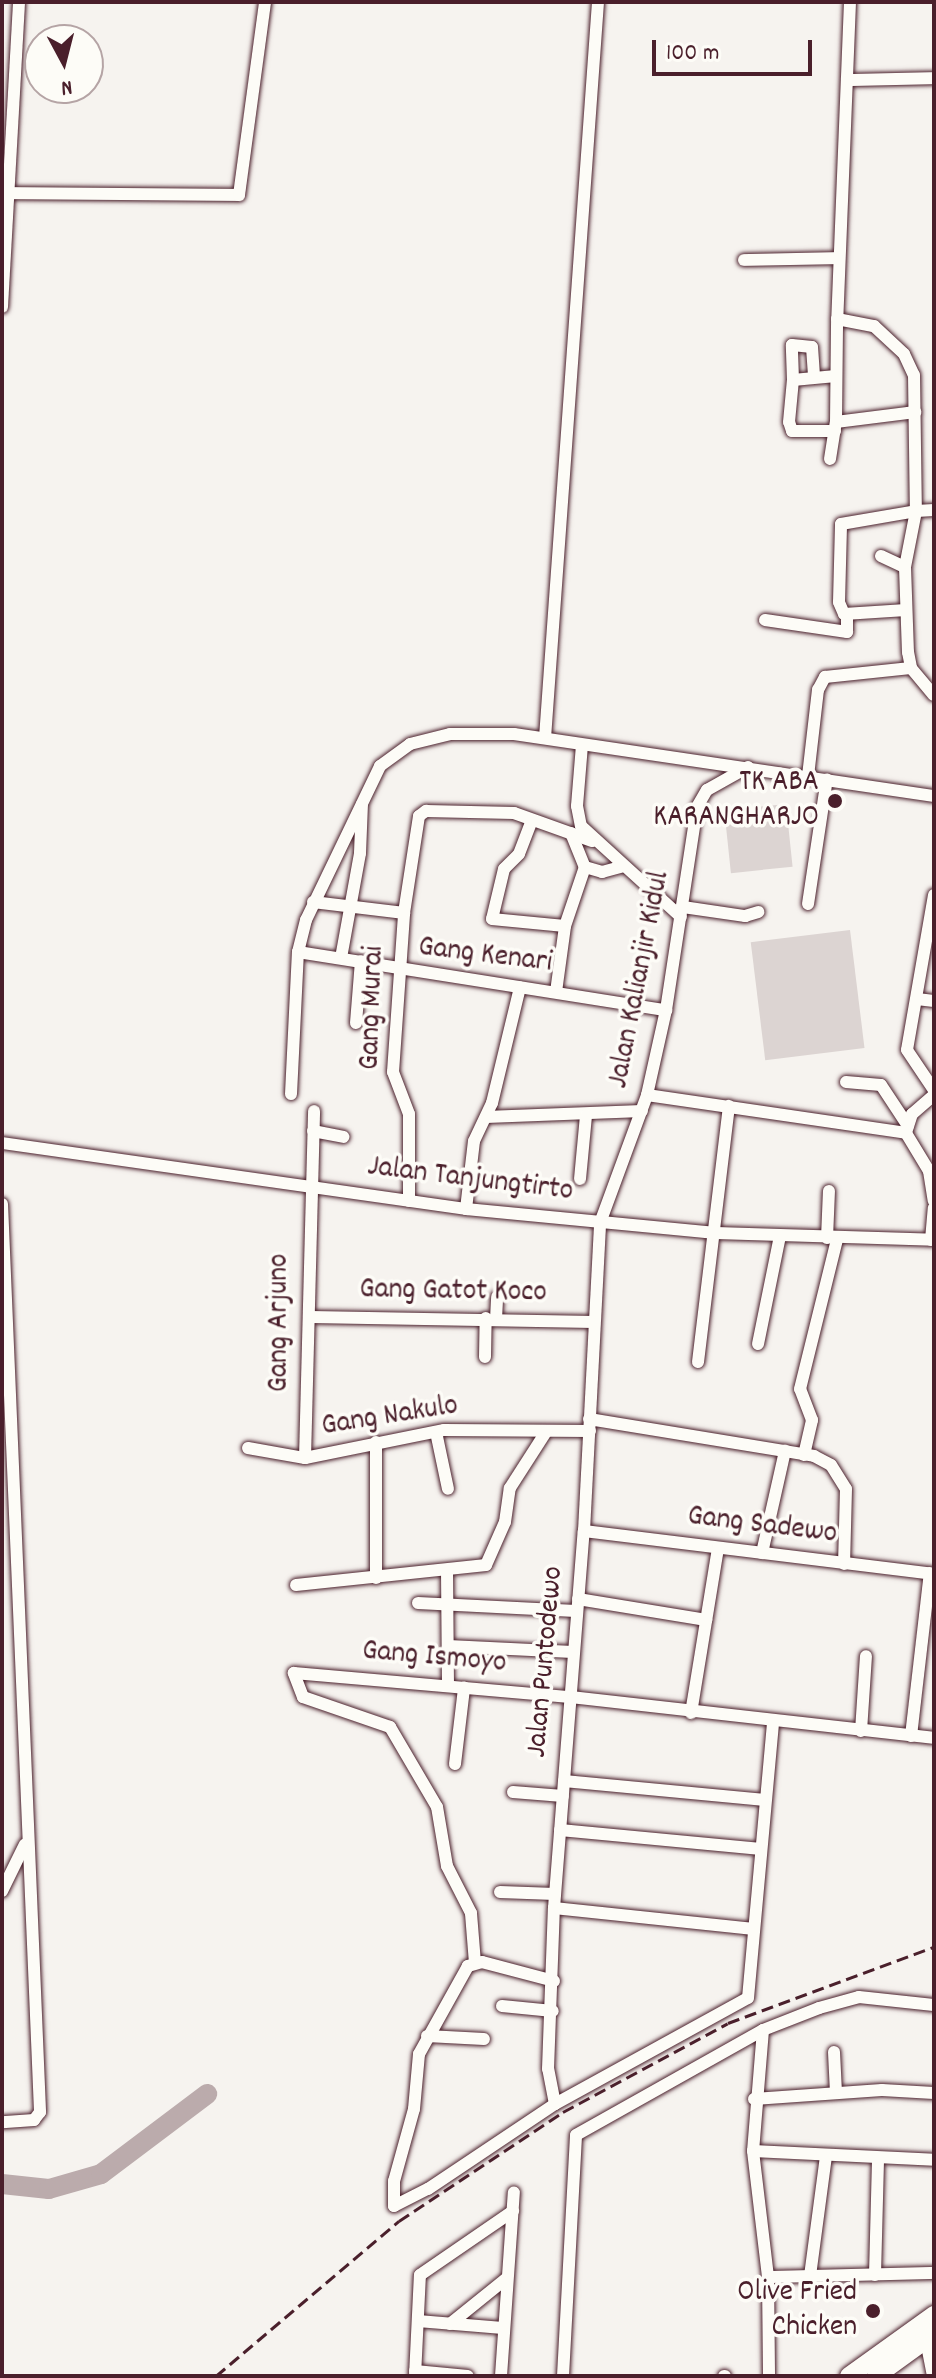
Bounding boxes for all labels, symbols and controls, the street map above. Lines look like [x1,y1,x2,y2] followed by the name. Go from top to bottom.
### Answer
[24,24,104,104] north arrow
[656,24,816,74] scale bar
[666,37,719,71] text: 100 m
[59,70,74,102] text: N
[653,766,819,836] place label: TK ABA KARANGHARJO
[826,792,844,810] marker: TK ABA KARANGHARJO
[602,868,680,1092] street label: Jalan Kalianjir Kidul
[416,931,554,983] street label: Gang Kenari
[354,945,394,1071] street label: Gang Murai
[365,1151,575,1211] street label: Jalan Tanjungtirto
[263,1254,299,1392] street label: Gang Arjuno
[359,1273,547,1313] street label: Gang Gatot Koco
[319,1389,461,1447] street label: Gang Nakulo
[685,1500,839,1554] street label: Gang Sadewo
[521,1565,573,1759] street label: Jalan Puntodewo
[360,1635,508,1683] street label: Gang Ismoyo
[737,2276,857,2346] place label: Olive Fried Chicken
[864,2302,882,2320] marker: Olive Fried Chicken

